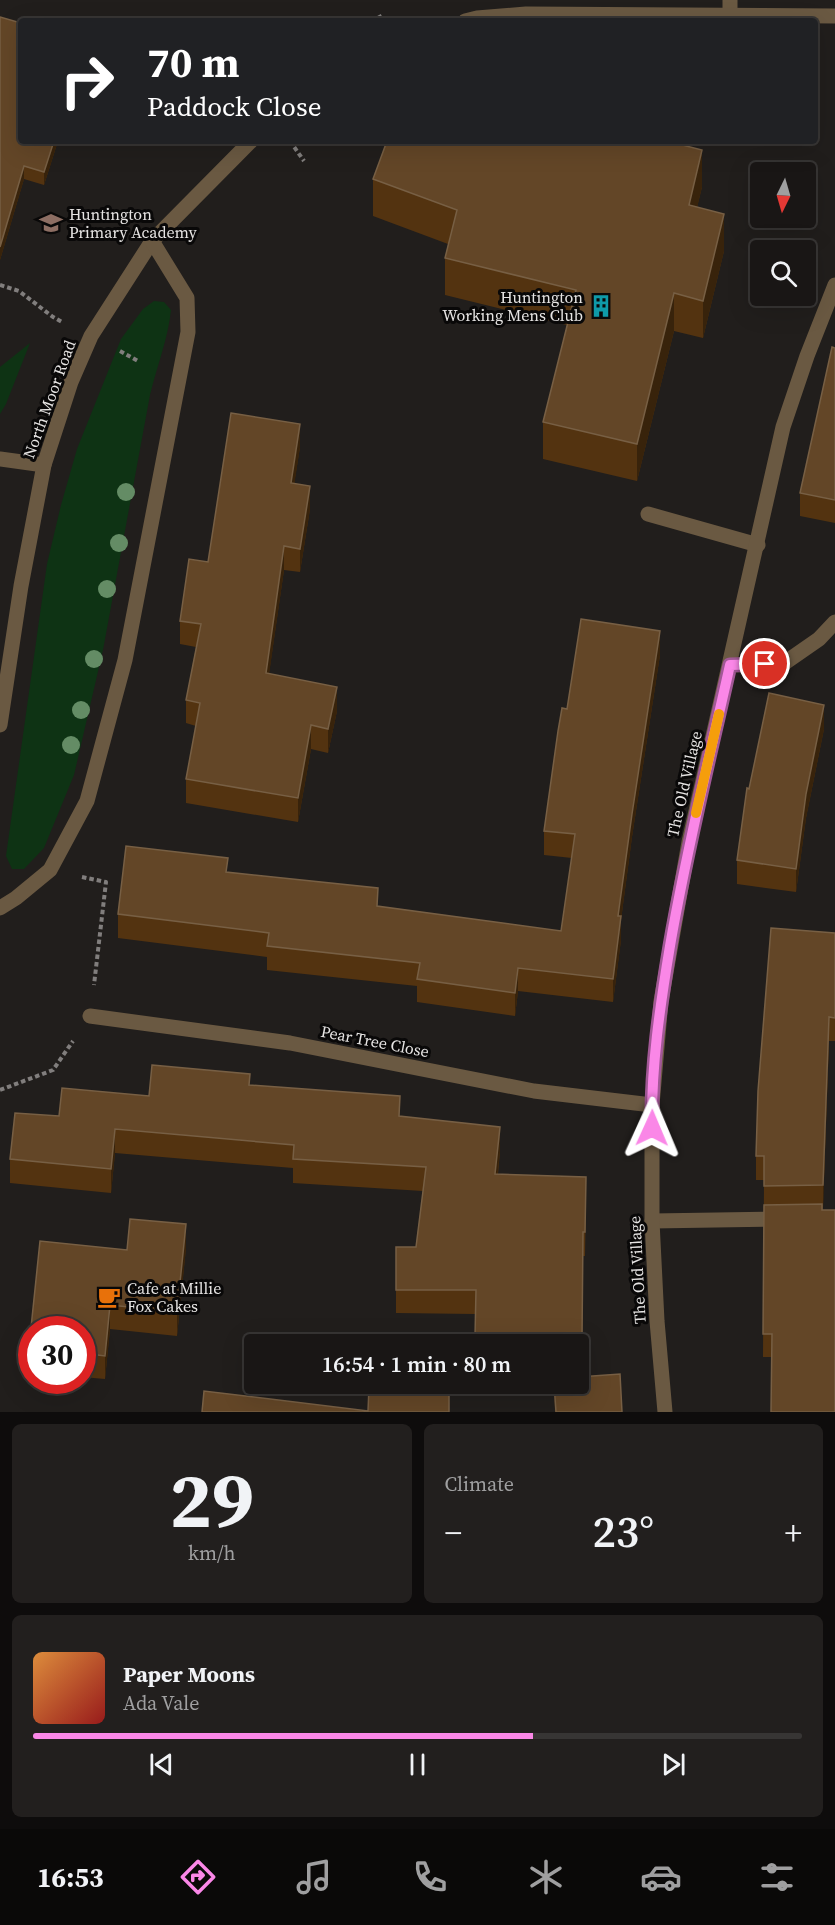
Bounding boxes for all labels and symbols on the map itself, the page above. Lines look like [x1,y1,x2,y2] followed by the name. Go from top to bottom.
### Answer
[750,162,816,228] north arrow
[69,203,198,243] place label: Huntington Primary Academy
[38,210,64,236] school or university icon: Huntington Primary Academy
[442,286,583,326] place label: Huntington Working Mens Club
[588,293,614,319] building icon: Huntington Working Mens Club
[17,337,81,461] street label: North Moor Road
[739,638,790,689] pin
[661,729,707,839] street label: The Old Village
[319,1020,431,1062] street label: Pear Tree Close
[620,1096,684,1160] position arrow
[623,1215,651,1325] street label: The Old Village
[127,1277,221,1317] place label: Cafe at Millie Fox Cakes
[96,1284,122,1310] cafe icon: Cafe at Millie Fox Cakes
[18,1316,96,1394] speed limit sign: 30

